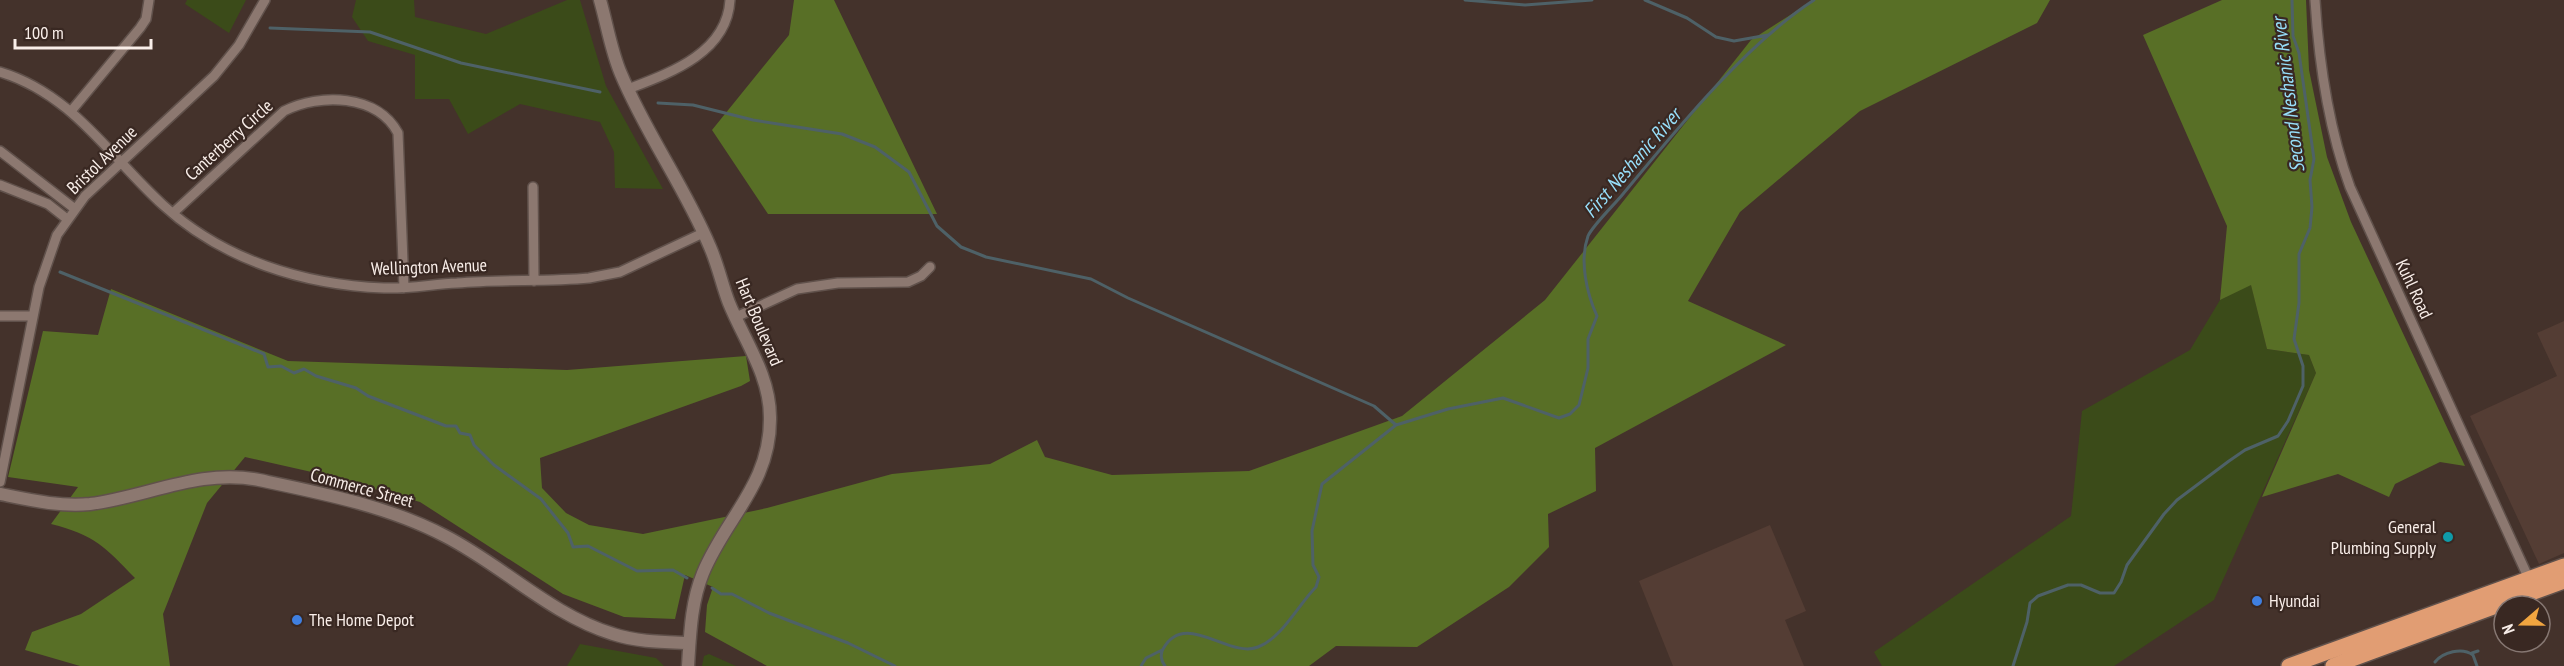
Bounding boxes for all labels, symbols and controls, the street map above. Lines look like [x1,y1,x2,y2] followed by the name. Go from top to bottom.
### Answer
[15,12,152,50] scale bar
[2265,14,2310,174] water label: Second Neshanic River
[24,21,64,44] text: 100 m
[180,94,277,185] street label: Canterberry Circle
[1577,101,1688,223] water label: First Neshanic River
[62,120,142,199] street label: Bristol Avenue
[371,253,487,280] street label: Wellington Avenue
[2391,255,2438,322] street label: Kuhl Road
[731,274,788,369] street label: Hart Boulevard
[308,463,416,512] street label: Commerce Street
[2331,515,2437,559] place label: General Plumbing Supply
[2441,530,2455,544] marker: General Plumbing Supply
[2269,589,2320,612] place label: Hyundai
[2250,594,2264,608] marker: Hyundai
[2492,594,2552,654] north arrow
[309,608,414,631] place label: The Home Depot
[290,613,304,627] marker: The Home Depot
[2497,622,2519,637] text: N

